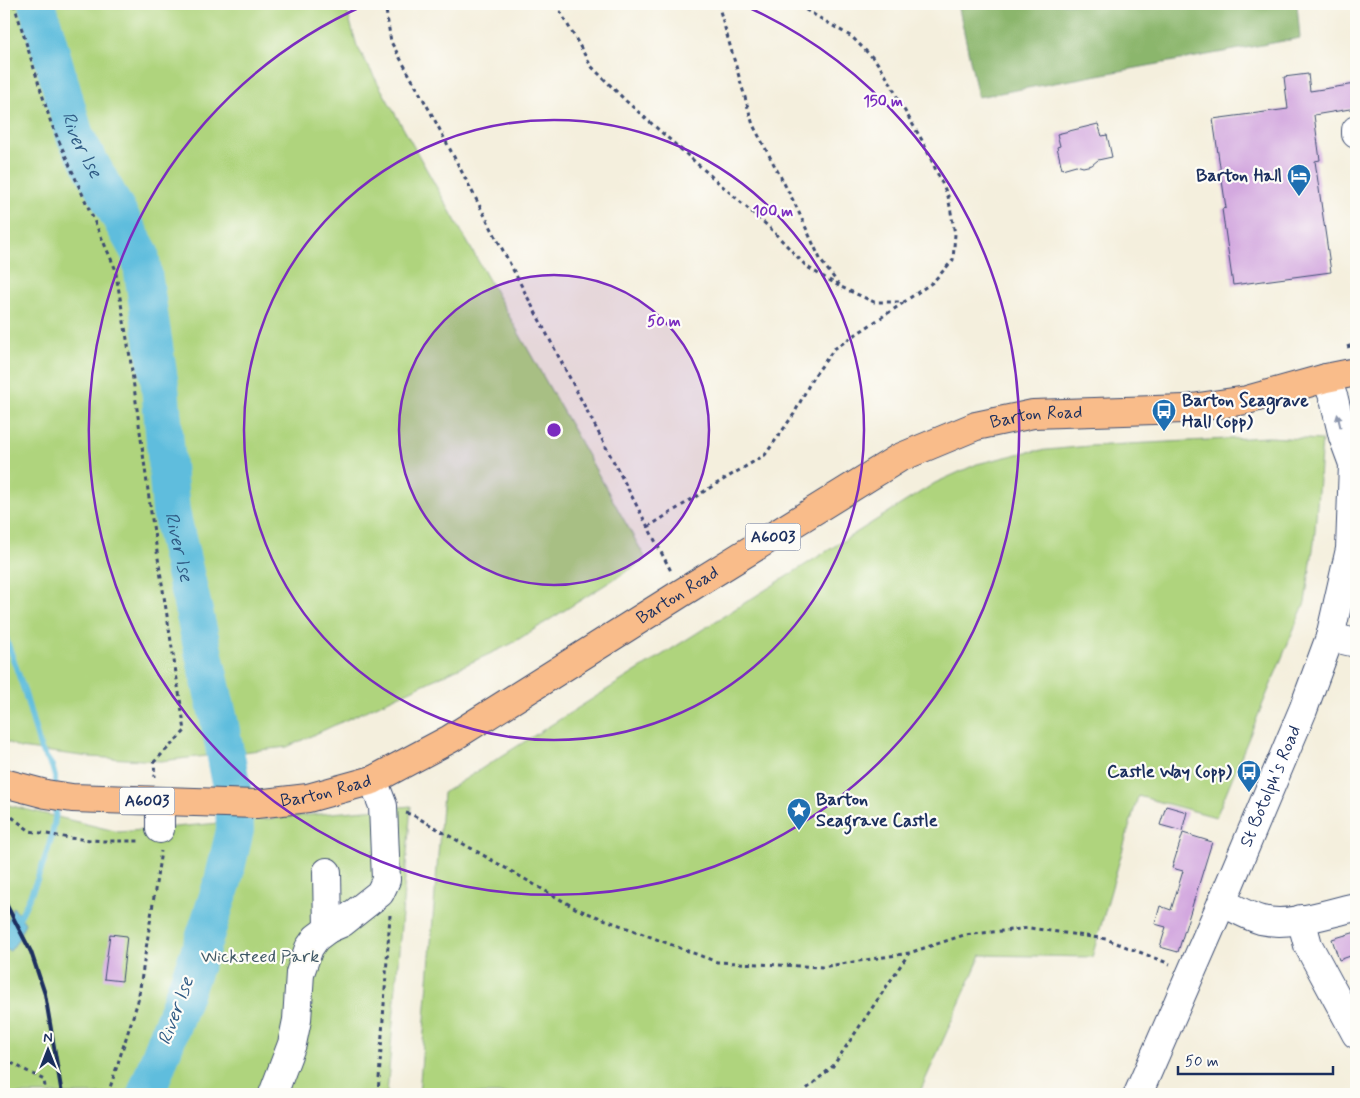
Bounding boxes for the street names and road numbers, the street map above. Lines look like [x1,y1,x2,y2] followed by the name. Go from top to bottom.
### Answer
[988,400,1083,435] street label: Barton Road
[746,524,800,550] road number: A6003
[632,561,723,630] street label: Barton Road
[1234,722,1307,851] street label: St Botolph's Road
[279,769,374,813] street label: Barton Road
[120,788,174,814] road number: A6003

